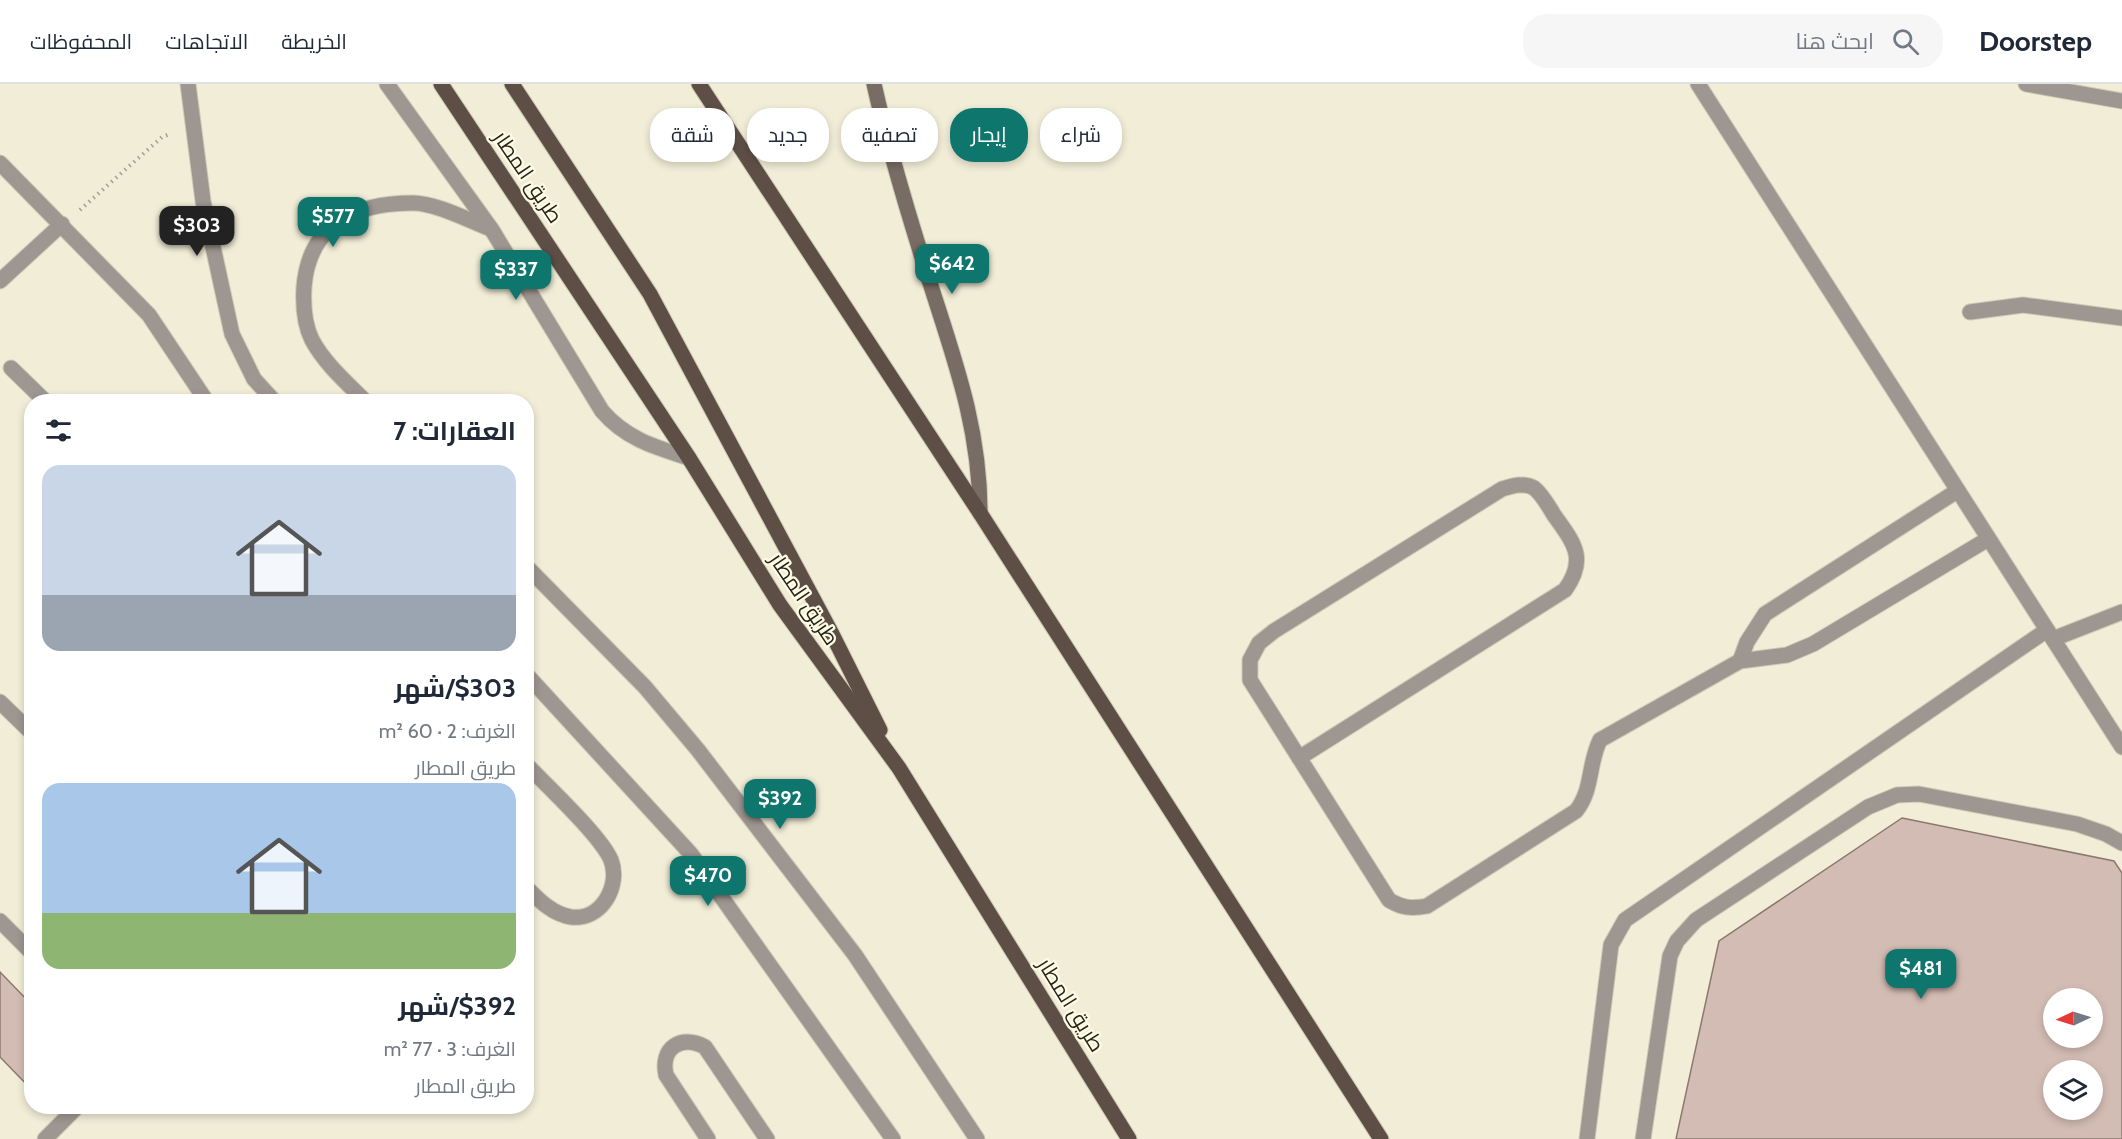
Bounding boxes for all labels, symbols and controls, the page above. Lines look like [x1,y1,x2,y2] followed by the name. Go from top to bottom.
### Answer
[1523,14,1943,68] search box
[1979,24,2092,58] text: Doorstep
[1889,25,1922,58] icon: search
[1795,28,1874,55] text: ابحث هنا
[30,29,132,54] text: المحفوظات
[165,29,248,54] text: الاتجاهات
[281,29,347,54] text: الخريطة
[650,108,735,162] chip: شقة
[747,108,829,162] chip: جديد
[841,108,938,162] chip: تصفية
[950,108,1028,162] chip: إيجار
[1040,108,1122,162] chip: شراء
[487,125,568,228] street label: طريق المطار
[297,197,369,248] pin: $577
[312,204,354,228] text: $577
[161,206,233,257] pin: $303
[173,213,221,237] text: $303
[916,244,988,295] pin: $642
[480,250,552,301] pin: $337
[929,251,975,275] text: $642
[494,257,538,281] text: $337
[42,414,75,447] icon: filters
[393,415,516,447] text: العقارات: 7
[225,504,333,612] icon: home
[763,547,844,650] street label: طريق المطار
[394,672,516,704] text: $303/شهر
[379,719,516,743] text: الغرف: 2 · 60 m²
[415,756,516,780] text: طريق المطار
[744,779,816,830] pin: $392
[758,786,802,810] text: $392
[225,822,333,930] icon: home
[672,856,744,907] pin: $470
[684,863,732,887] text: $470
[1885,949,1957,1000] pin: $481
[1031,952,1110,1057] street label: طريق المطار
[1899,956,1943,980] text: $481
[2043,988,2103,1048] north arrow
[2043,988,2103,1120] map controls
[398,990,516,1022] text: $392/شهر
[384,1037,516,1061] text: الغرف: 3 · 77 m²
[2043,1060,2103,1120] button: layers
[415,1074,516,1098] text: طريق المطار

